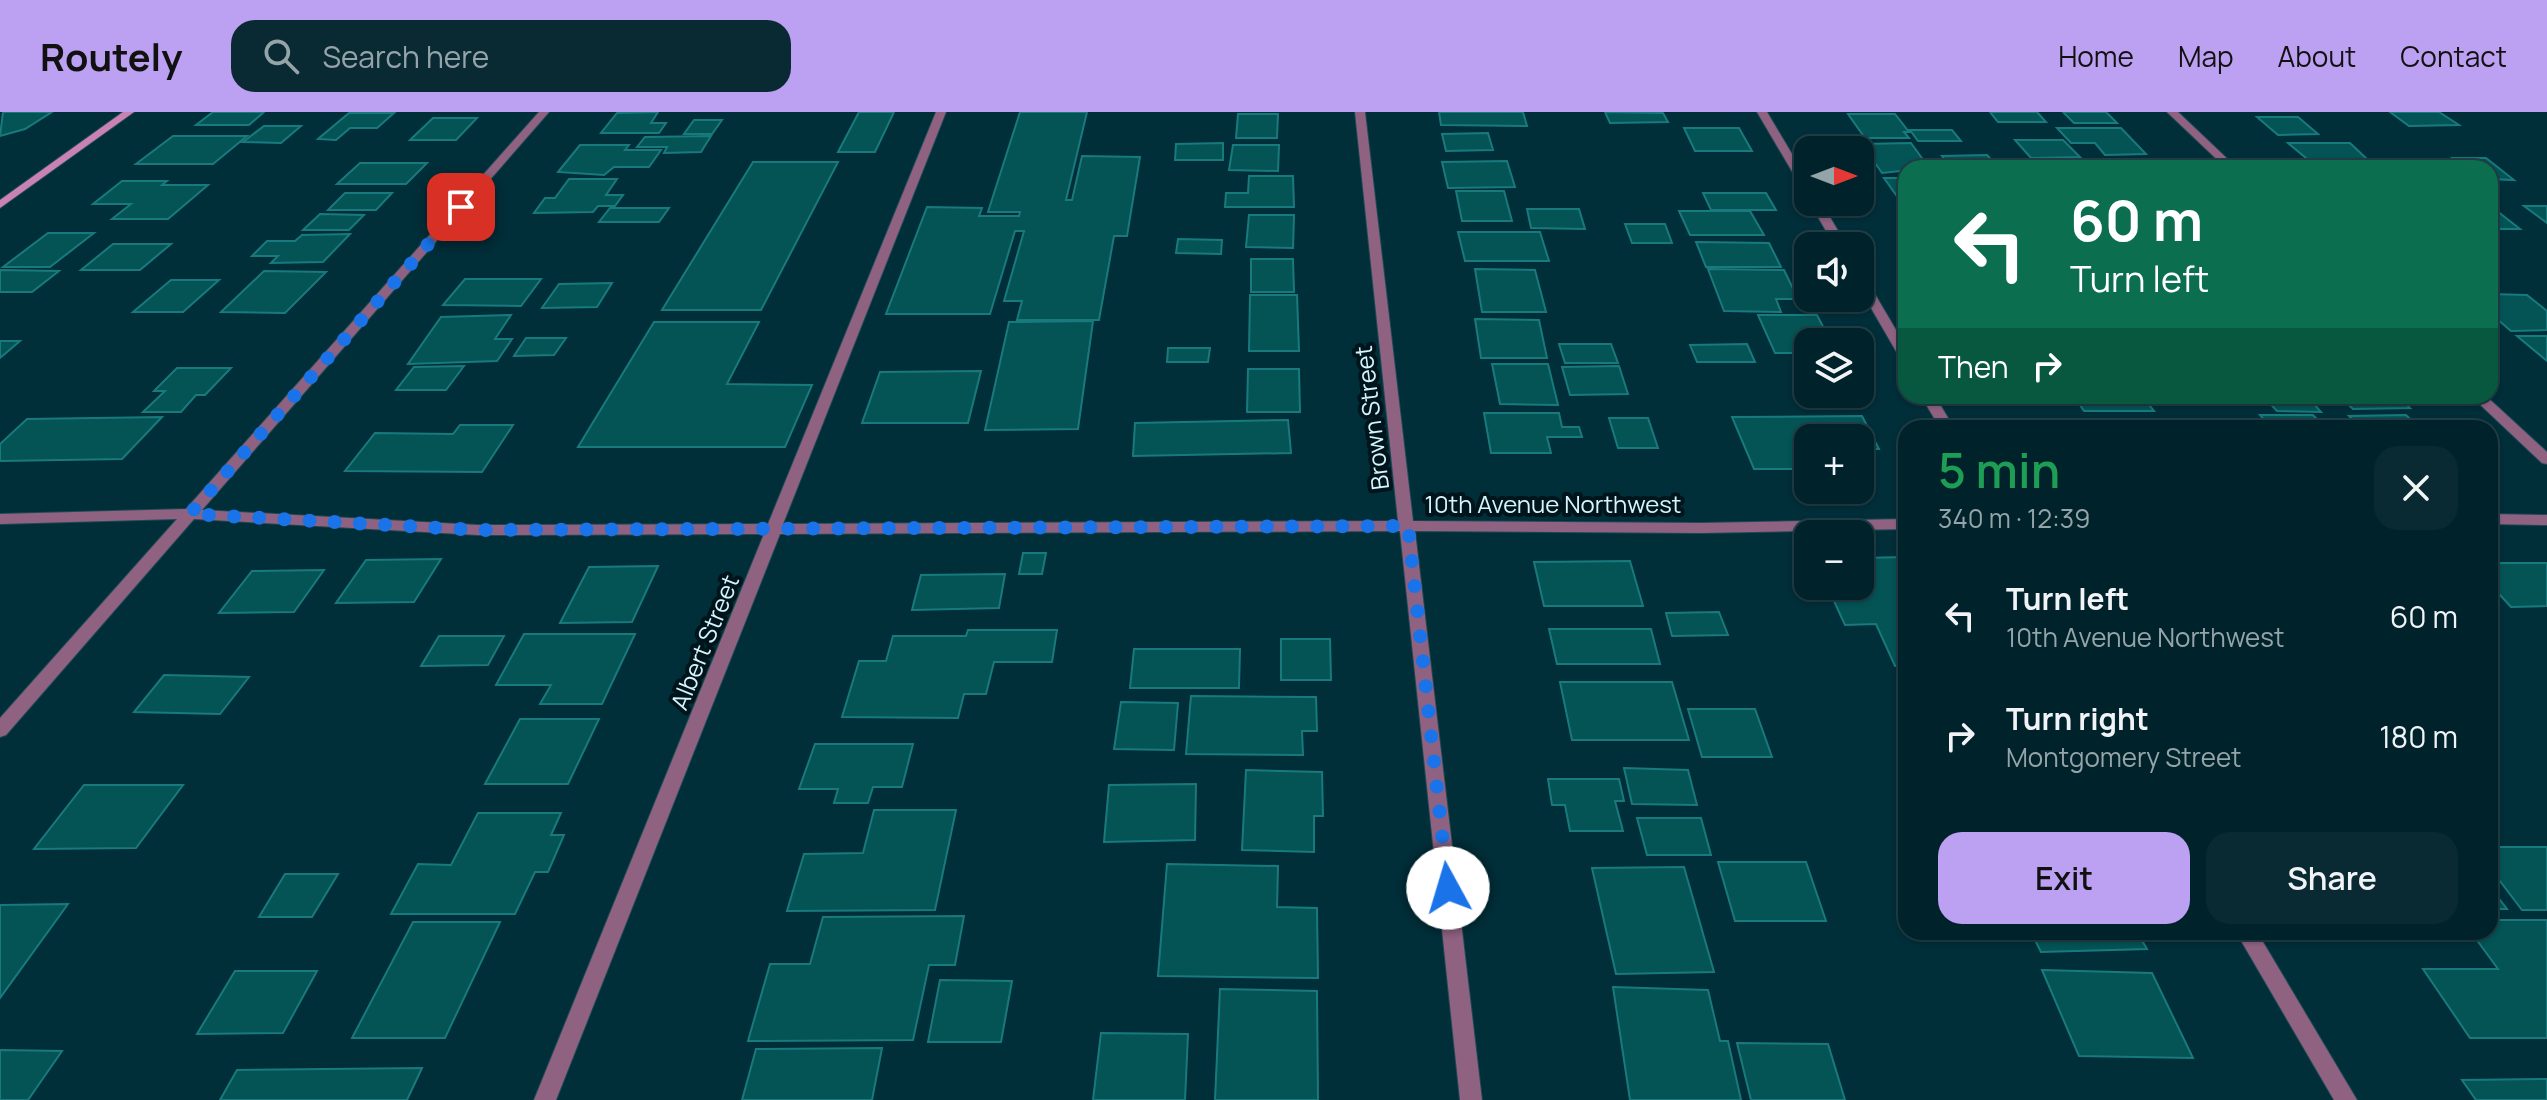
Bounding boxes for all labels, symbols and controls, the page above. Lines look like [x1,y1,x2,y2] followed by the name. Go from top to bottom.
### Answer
[231,20,791,92] search box
[40,30,183,82] text: Routely
[259,34,303,78] icon: search
[323,36,489,77] text: Search here
[2058,37,2134,75] text: Home
[2178,37,2234,75] text: Map
[2278,37,2356,75] text: About
[2400,37,2507,75] text: Contact
[1794,136,1874,216] north arrow
[1794,136,1874,600] map controls
[427,173,495,241] pin
[2070,181,2203,258] text: 60 m
[439,185,483,229] icon: arrive
[1938,192,2042,296] icon: left
[1794,232,1874,312] button: sound
[2070,254,2209,303] text: Turn left
[1794,328,1874,408] button: layers
[1346,344,1396,492] street label: Brown Street
[2025,344,2069,388] icon: right
[1938,346,2009,387] text: Then
[1794,424,1874,504] button: +
[1938,437,2060,502] text: 5 min
[2374,446,2458,530] button: close
[1425,487,1681,520] street label: 10th Avenue Northwest
[1938,500,2090,536] text: 340 m · 12:39
[1794,520,1874,600] button: −
[662,570,746,714] street label: Albert Street
[2006,578,2129,619] text: Turn left
[1938,594,1982,638] icon: left
[2390,596,2458,637] text: 60 m
[2006,619,2284,655] text: 10th Avenue Northwest
[2006,698,2149,739] text: Turn right
[1938,714,1982,758] icon: right
[2379,716,2458,757] text: 180 m
[2006,739,2242,775] text: Montgomery Street
[1938,832,2190,924] button: Exit
[2206,832,2458,924] button: Share
[1406,846,1490,930] position arrow

